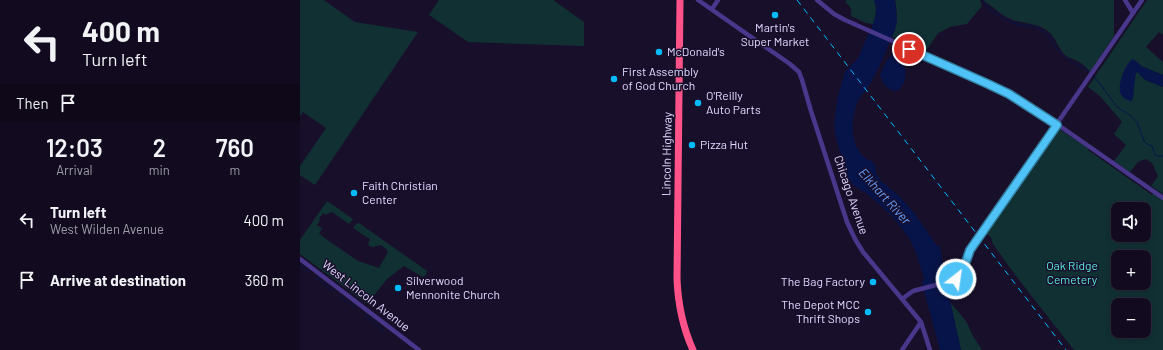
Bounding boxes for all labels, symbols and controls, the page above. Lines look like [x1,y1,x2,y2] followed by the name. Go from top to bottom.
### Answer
[770,10,780,20] marker: Martin's Super Market
[82,14,160,48] text: 400 m
[16,16,68,68] icon: left
[741,20,809,48] place label: Martin's Super Market
[892,32,926,66] pin
[898,38,920,60] icon: arrive
[667,44,725,58] place label: McDonald's
[654,47,664,57] marker: McDonald's
[82,48,148,70] text: Turn left
[622,64,699,92] place label: First Assembly of God Church
[609,74,619,84] marker: First Assembly of God Church
[706,88,761,116] place label: O'Reilly Auto Parts
[57,92,79,114] icon: arrive
[16,94,49,112] text: Then
[693,98,703,108] marker: O'Reilly Auto Parts
[658,111,674,196] street label: Lincoln Highway
[46,133,103,162] text: 12:03
[153,133,166,162] text: 2
[216,133,254,162] text: 760
[700,137,748,151] place label: Pizza Hut
[687,140,697,150] marker: Pizza Hut
[832,153,872,236] street label: Chicago Avenue
[56,162,93,178] text: Arrival
[149,162,170,178] text: min
[230,162,240,178] text: m
[855,164,915,228] water label: Elkhart River
[362,178,438,206] place label: Faith Christian Center
[349,188,359,198] marker: Faith Christian Center
[1111,202,1151,338] map controls
[1111,202,1151,242] button: sound
[50,203,106,221] text: Turn left
[16,209,38,231] icon: left
[243,211,284,229] text: 400 m
[50,221,164,237] text: West Wilden Avenue
[1111,250,1151,290] button: +
[320,257,413,334] street label: West Lincoln Avenue
[935,258,977,300] position arrow
[1046,258,1098,286] park label: Oak Ridge Cemetery
[16,269,38,291] icon: arrive
[50,271,186,289] text: Arrive at destination
[245,271,284,289] text: 360 m
[406,273,500,301] place label: Silverwood Mennonite Church
[781,274,865,288] place label: The Bag Factory
[868,277,878,287] marker: The Bag Factory
[393,283,403,293] marker: Silverwood Mennonite Church
[781,297,860,325] place label: The Depot MCC Thrift Shops
[1111,298,1151,338] button: −
[863,307,873,317] marker: The Depot MCC Thrift Shops

